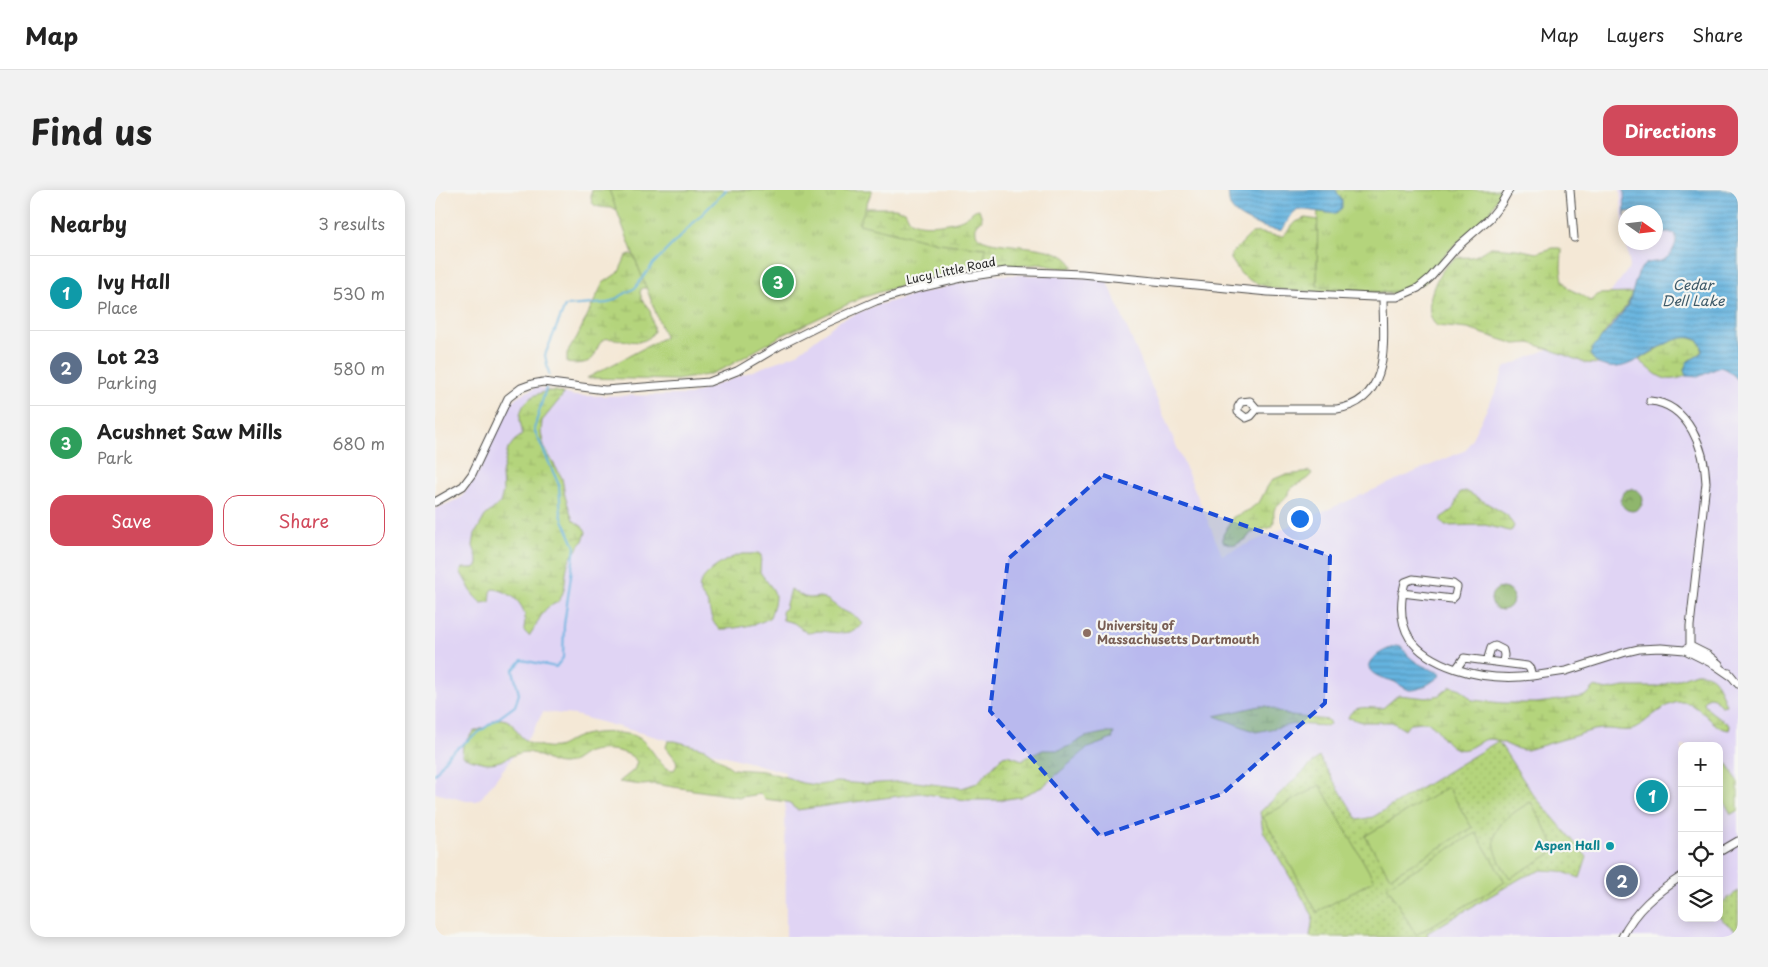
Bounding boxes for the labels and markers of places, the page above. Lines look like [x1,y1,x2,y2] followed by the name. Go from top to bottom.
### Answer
[762,263,794,301] pin: 3
[1097,616,1259,648] place label: University of Massachusetts Dartmouth
[1081,627,1093,639] marker: University of Massachusetts Dartmouth
[1636,777,1668,815] pin: 1
[1534,836,1600,854] place label: Aspen Hall
[1604,840,1616,852] marker: Aspen Hall
[1606,862,1638,900] pin: 2

